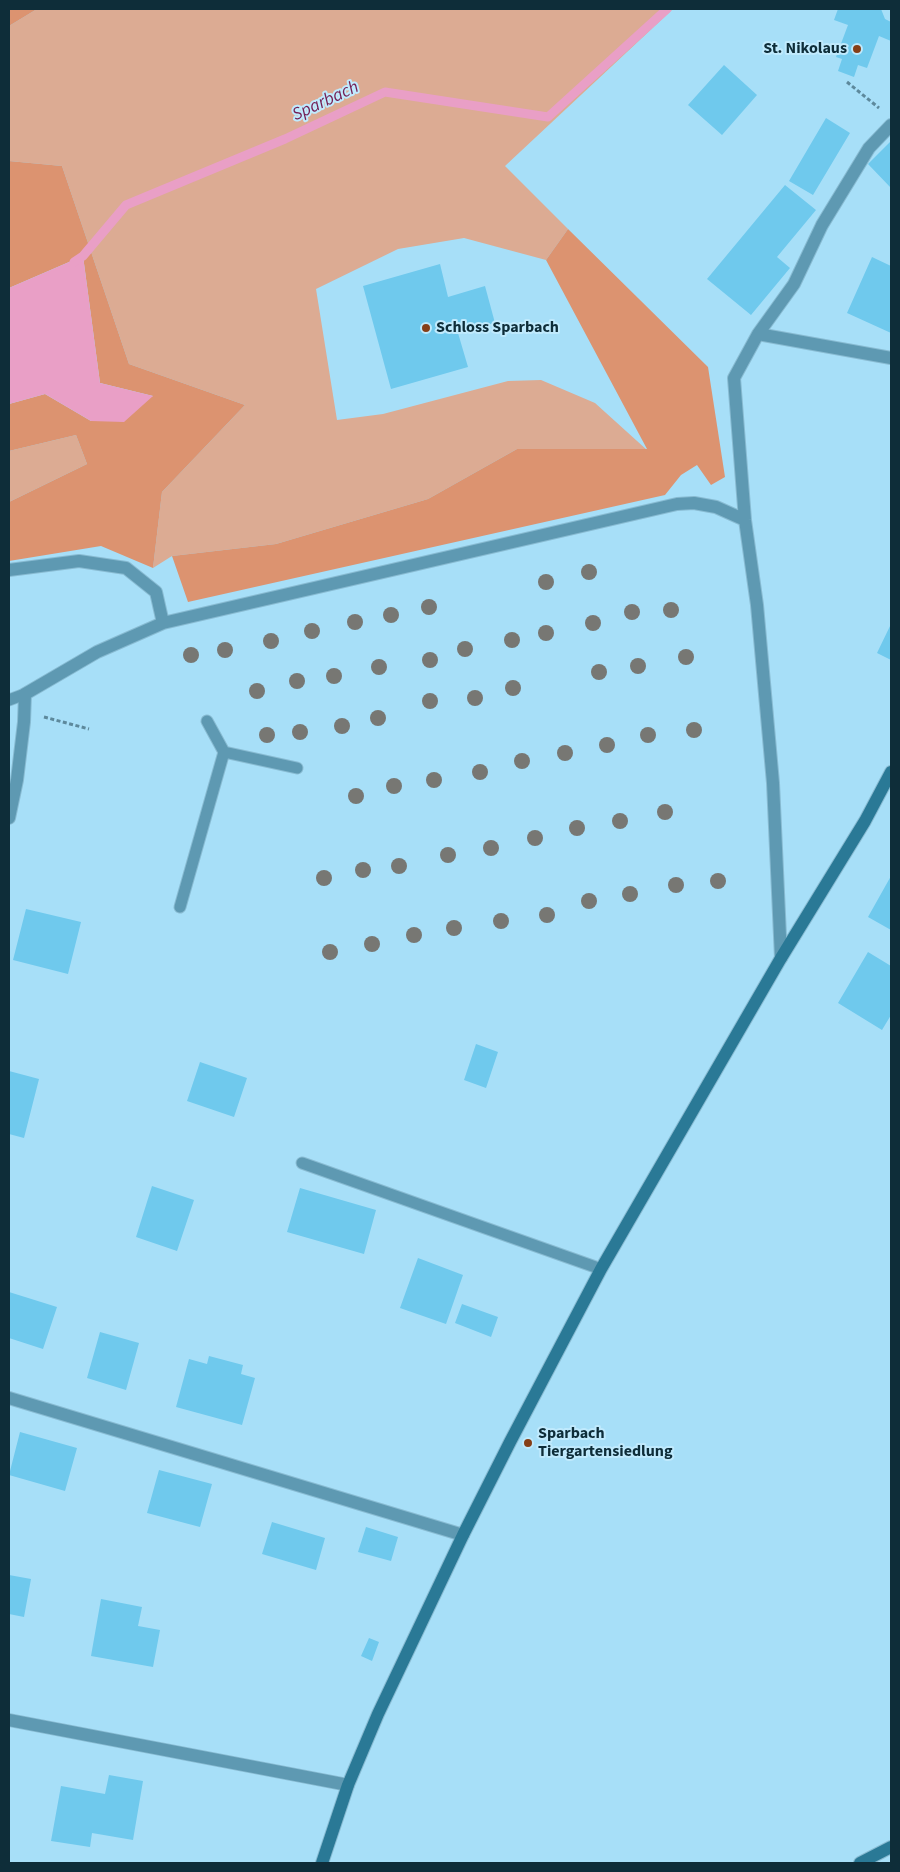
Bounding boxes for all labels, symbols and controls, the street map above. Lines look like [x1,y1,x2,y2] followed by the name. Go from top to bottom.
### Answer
[763,39,847,59] place label: St. Nikolaus
[851,43,863,55] marker: St. Nikolaus
[289,77,363,127] water label: Sparbach
[436,318,559,338] place label: Schloss Sparbach
[420,322,432,334] marker: Schloss Sparbach
[538,1424,672,1462] place label: Sparbach Tiergartensiedlung
[522,1437,534,1449] marker: Sparbach Tiergartensiedlung

